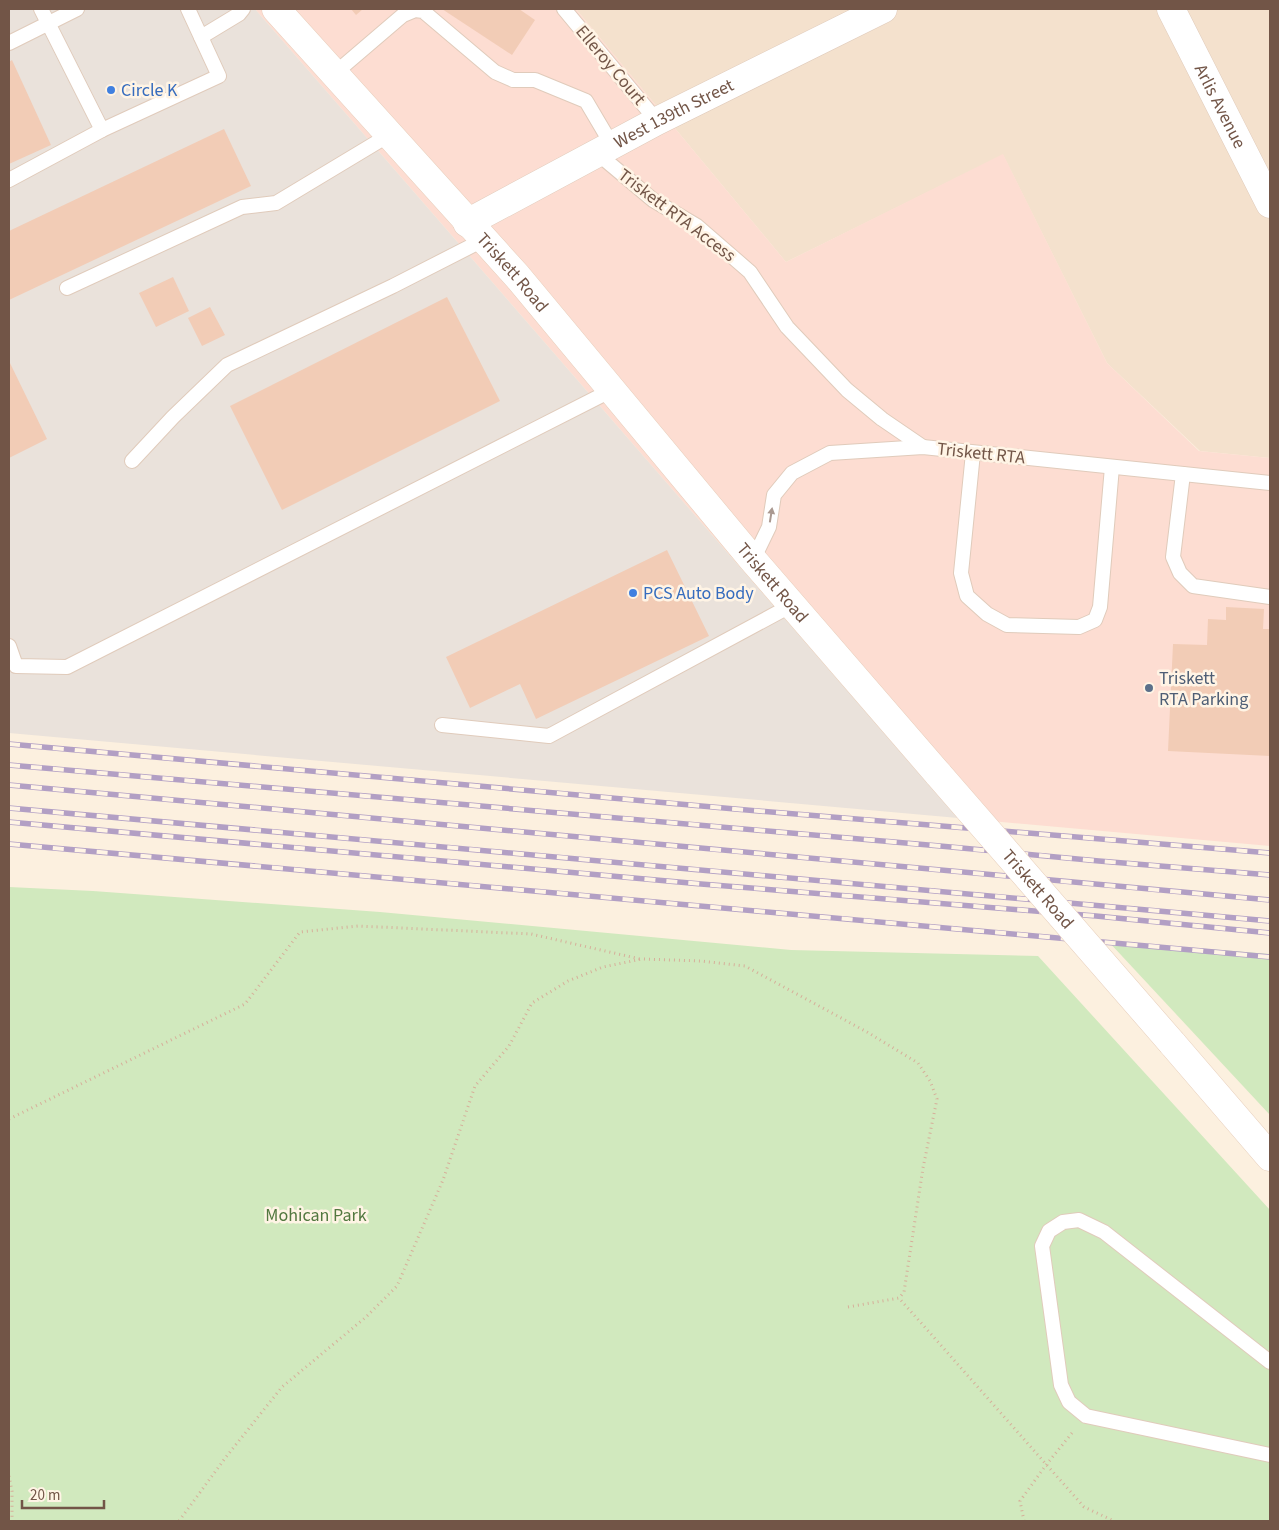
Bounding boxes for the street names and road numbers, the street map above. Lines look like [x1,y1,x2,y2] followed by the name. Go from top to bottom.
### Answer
[570,20,652,111] street label: Elleroy Court
[1188,60,1252,153] street label: Arlis Avenue
[610,73,738,155] street label: West 139th Street
[613,163,741,268] street label: Triskett RTA Access
[471,227,554,318] street label: Triskett Road
[936,436,1026,471] street label: Triskett RTA
[731,538,814,628] street label: Triskett Road
[996,844,1079,935] street label: Triskett Road

